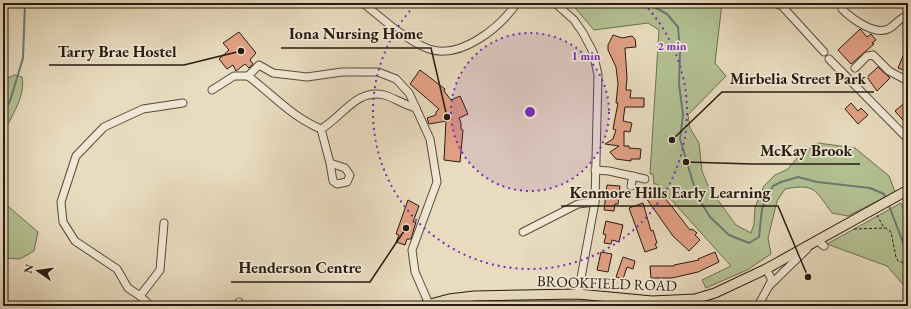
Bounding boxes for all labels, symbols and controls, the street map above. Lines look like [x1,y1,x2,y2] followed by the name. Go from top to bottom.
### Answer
[281,20,431,48] callout: Iona Nursing Home
[289,23,423,44] text: Iona Nursing Home
[49,37,184,65] callout: Tarry Brae Hostel
[657,38,687,54] text: 2 min
[57,41,177,62] text: Tarry Brae Hostel
[571,48,601,64] text: 1 min
[722,64,874,92] callout: Mirbelia Street Park
[730,68,867,89] text: Mirbelia Street Park
[523,105,537,119] centre of rings
[752,136,860,164] callout: McKay Brook
[760,140,852,161] text: McKay Brook
[561,178,778,206] callout: Kenmore Hills Early Learning
[569,182,772,203] text: Kenmore Hills Early Learning
[18,251,58,291] north arrow
[231,254,370,282] callout: Henderson Centre
[239,257,362,278] text: Henderson Centre
[20,263,36,275] text: N
[537,271,677,295] street label: BROOKFIELD ROAD

